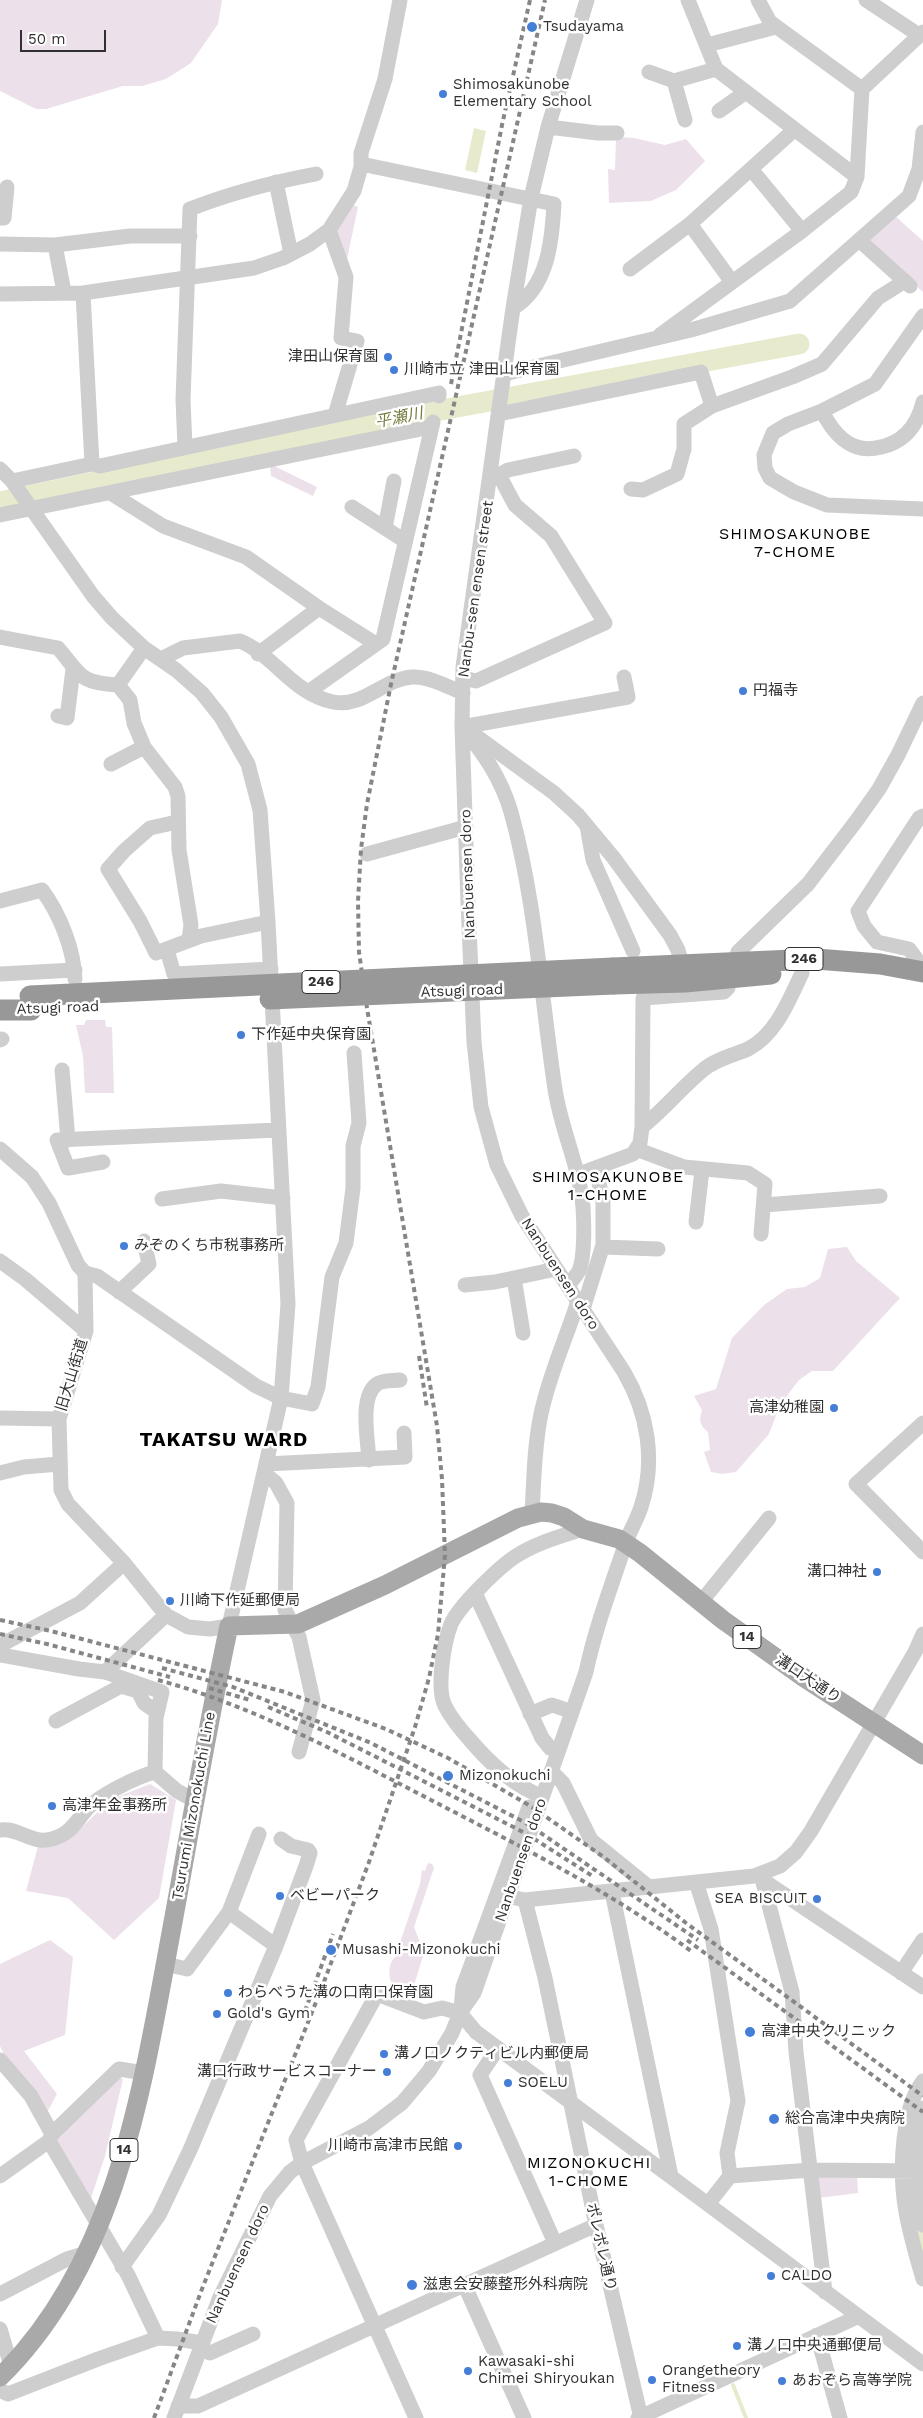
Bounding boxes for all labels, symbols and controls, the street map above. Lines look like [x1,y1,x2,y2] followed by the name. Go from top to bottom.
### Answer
[543,18,624,36] place label: Tsudayama
[22,20,109,52] scale bar
[525,20,539,34] marker: Tsudayama
[28,30,65,48] text: 50 m
[453,76,592,111] place label: Shimosakunobe Elementary School
[437,88,449,100] marker: Shimosakunobe Elementary School
[288,348,378,366] place label: 津田山保育園
[382,351,394,363] marker: 津田山保育園
[404,361,559,379] place label: 川崎市立 津田山保育園
[388,364,400,376] marker: 川崎市立 津田山保育園
[374,404,424,432] water label: 平瀬川
[455,499,497,679] street label: Nanbu-sen ensen street
[717,524,873,562] district label: SHIMOSAKUNOBE 7-CHOME
[753,682,798,700] place label: 円福寺
[737,685,749,697] marker: 円福寺
[457,809,479,939] street label: Nanbuensen doro
[785,948,823,971] road number: 246
[302,970,340,994] road number: 246
[420,981,504,1001] street label: Atsugi road
[16,998,100,1018] street label: Atsugi road
[251,1026,371,1044] place label: 下作延中央保育園
[235,1029,247,1041] marker: 下作延中央保育園
[530,1167,686,1205] district label: SHIMOSAKUNOBE 1-CHOME
[517,1215,603,1333] street label: Nanbuensen doro
[134,1237,284,1255] place label: みぞのくち市税事務所
[118,1240,130,1252] marker: みぞのくち市税事務所
[52,1337,92,1413] street label: 旧大山街道
[749,1399,824,1417] place label: 高津幼稚園
[828,1402,840,1414] marker: 高津幼稚園
[138,1428,310,1452] district label: TAKATSU WARD
[807,1563,867,1581] place label: 溝口神社
[871,1566,883,1578] marker: 溝口神社
[180,1592,300,1610] place label: 川崎下作延郵便局
[164,1595,176,1607] marker: 川崎下作延郵便局
[733,1625,761,1648] road number: 14
[772,1651,844,1707] street label: 溝口大通り
[169,1710,219,1902] street label: Tsurumi Mizonokuchi Line
[459,1767,550,1785] place label: Mizonokuchi
[441,1769,455,1783] marker: Mizonokuchi
[491,1796,551,1924] street label: Nanbuensen doro
[62,1797,167,1815] place label: 高津年金事務所
[46,1800,58,1812] marker: 高津年金事務所
[290,1887,380,1905] place label: ベビーパーク
[274,1890,286,1902] marker: ベビーパーク
[715,1890,807,1908] place label: SEA BISCUIT
[811,1893,823,1905] marker: SEA BISCUIT
[342,1941,501,1959] place label: Musashi-Mizonokuchi
[324,1943,338,1957] marker: Musashi-Mizonokuchi
[238,1984,433,2002] place label: わらべうた溝の口南口保育園
[222,1987,234,1999] marker: わらべうた溝の口南口保育園
[227,2005,310,2023] place label: Gold's Gym
[211,2008,223,2020] marker: Gold's Gym
[761,2023,896,2041] place label: 高津中央クリニック
[743,2025,757,2039] marker: 高津中央クリニック
[394,2045,589,2063] place label: 溝ノ口ノクティビル内郵便局
[378,2048,390,2060] marker: 溝ノ口ノクティビル内郵便局
[197,2063,377,2081] place label: 溝口行政サービスコーナー
[381,2066,393,2078] marker: 溝口行政サービスコーナー
[518,2074,568,2092] place label: SOELU
[502,2077,514,2089] marker: SOELU
[785,2110,905,2128] place label: 総合高津中央病院
[767,2112,781,2126] marker: 総合高津中央病院
[328,2137,448,2155] place label: 川崎市高津市民館
[110,2138,138,2162] road number: 14
[452,2140,464,2152] marker: 川崎市高津市民館
[526,2153,652,2191] district label: MIZONOKUCHI 1-CHOME
[202,2201,274,2327] street label: Nanbuensen doro
[582,2201,620,2293] street label: ポレポレ通り
[781,2267,832,2285] place label: CALDO
[765,2270,777,2282] marker: CALDO
[423,2276,588,2294] place label: 滋恵会安藤整形外科病院
[405,2278,419,2292] marker: 滋恵会安藤整形外科病院
[747,2337,882,2355] place label: 溝ノ口中央通郵便局
[731,2340,743,2352] marker: 溝ノ口中央通郵便局
[478,2353,615,2388] place label: Kawasaki-shi Chimei Shiryoukan
[662,2362,760,2397] place label: Orangetheory Fitness
[462,2365,474,2377] marker: Kawasaki-shi Chimei Shiryoukan
[792,2372,912,2390] place label: あおぞら高等学院
[646,2374,658,2386] marker: Orangetheory Fitness
[776,2375,788,2387] marker: あおぞら高等学院

